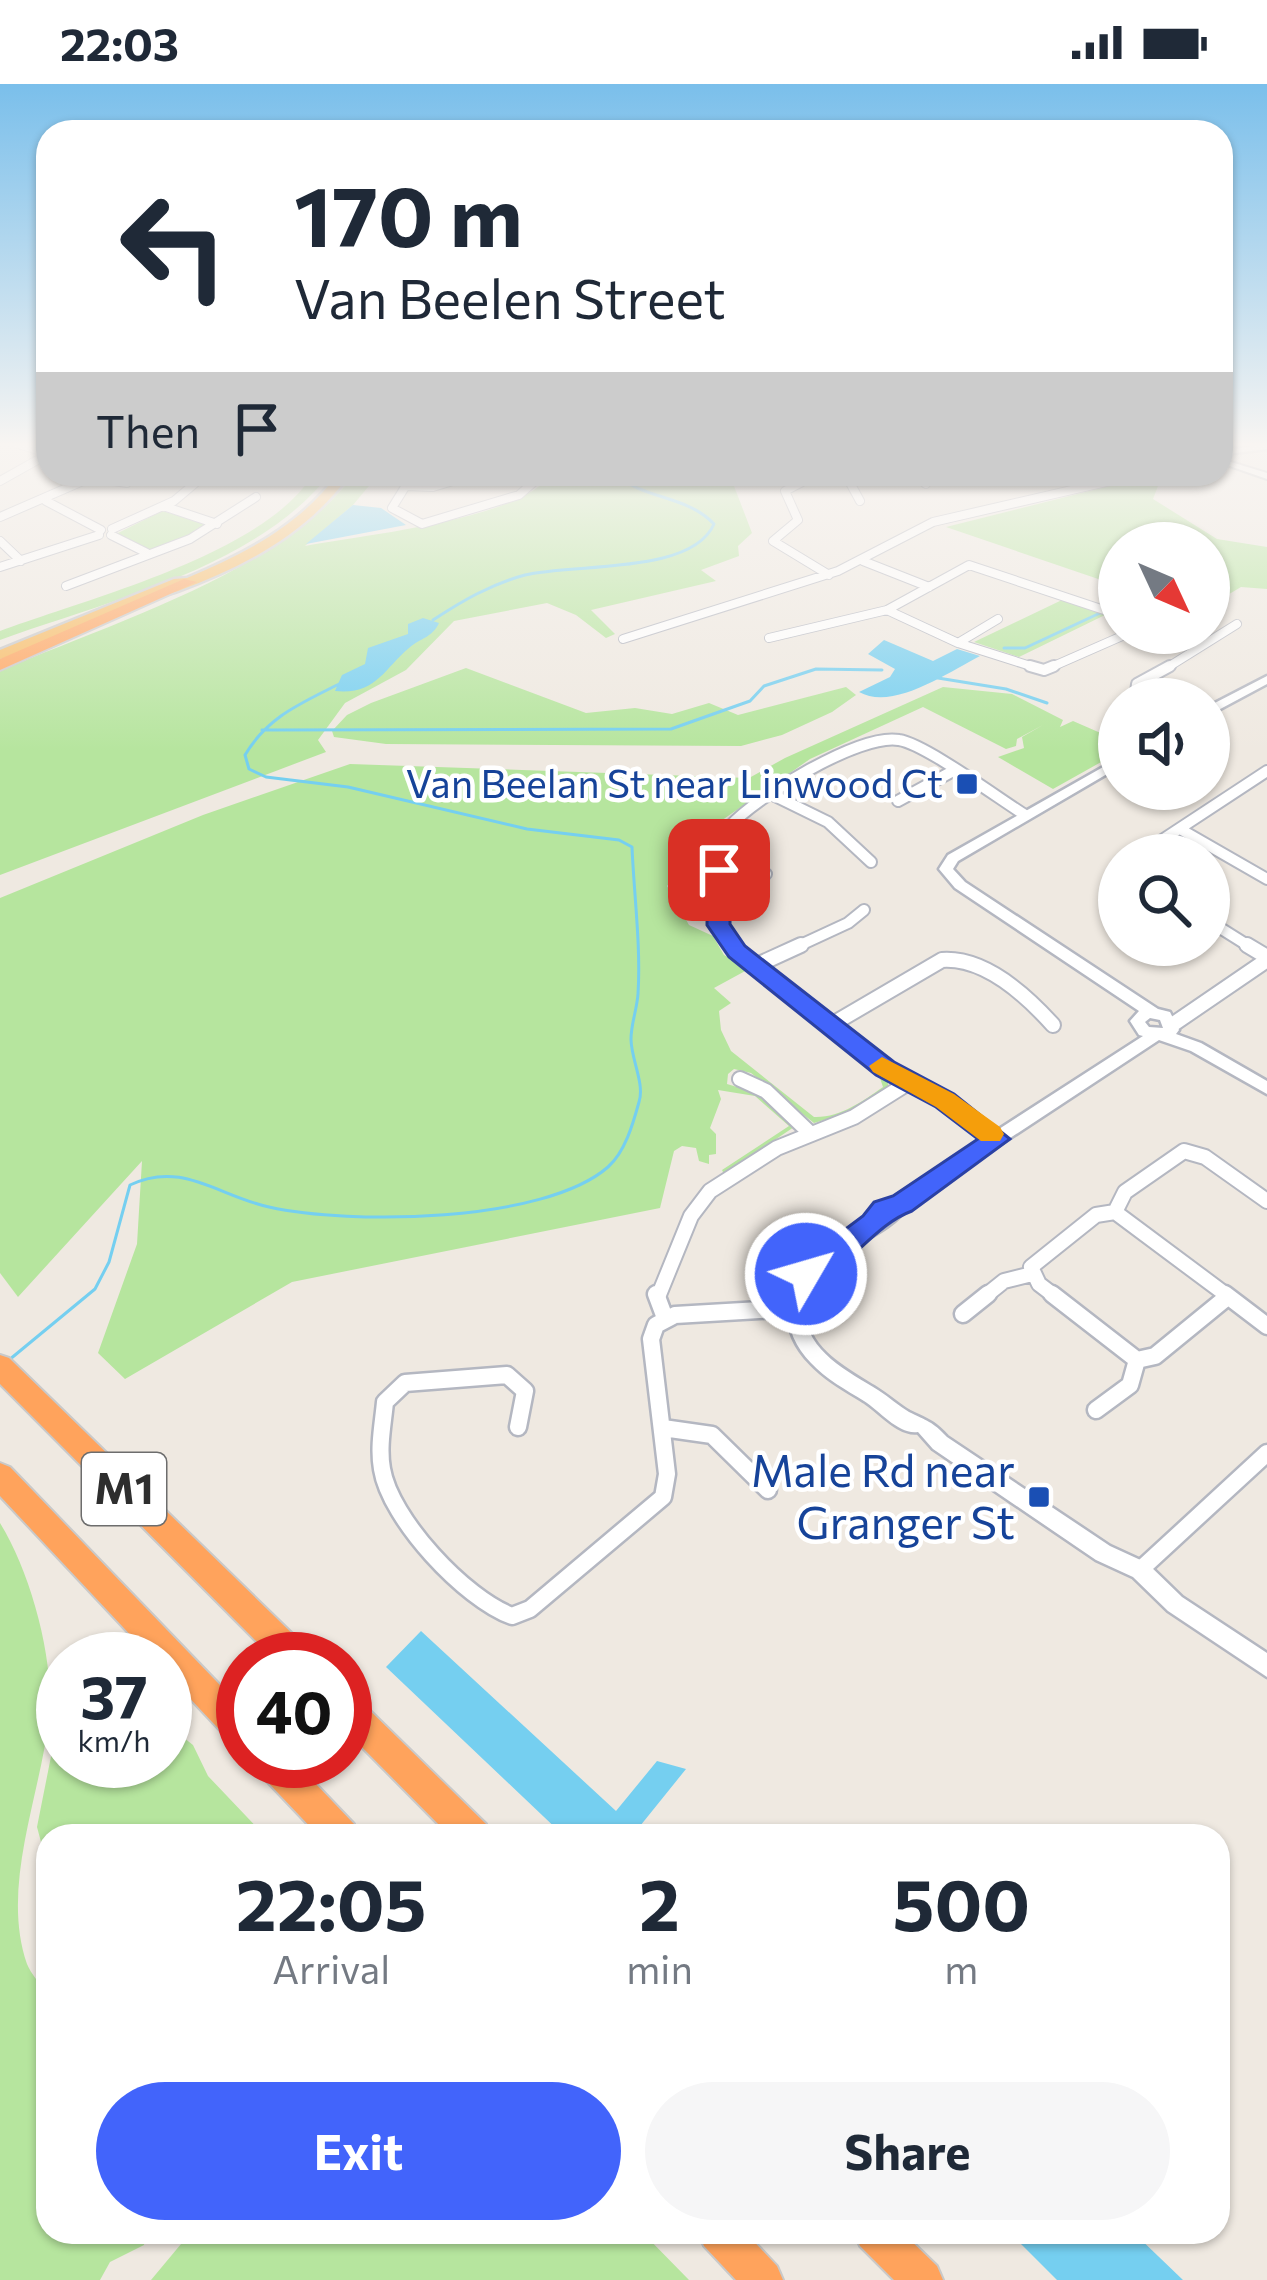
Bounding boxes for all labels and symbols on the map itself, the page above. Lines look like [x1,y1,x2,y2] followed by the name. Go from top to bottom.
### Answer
[1098,522,1230,654] north arrow
[406,758,943,806] place label: Van Beelan St near Linwood Ct
[954,771,980,797] marker: Van Beelan St near Linwood Ct
[668,819,770,921] pin
[743,1211,869,1337] position arrow
[751,1441,1015,1548] place label: Male Rd near Granger St
[82,1453,166,1525] road number: M1
[1026,1484,1052,1510] marker: Male Rd near Granger St
[216,1632,372,1788] speed limit sign: 40

